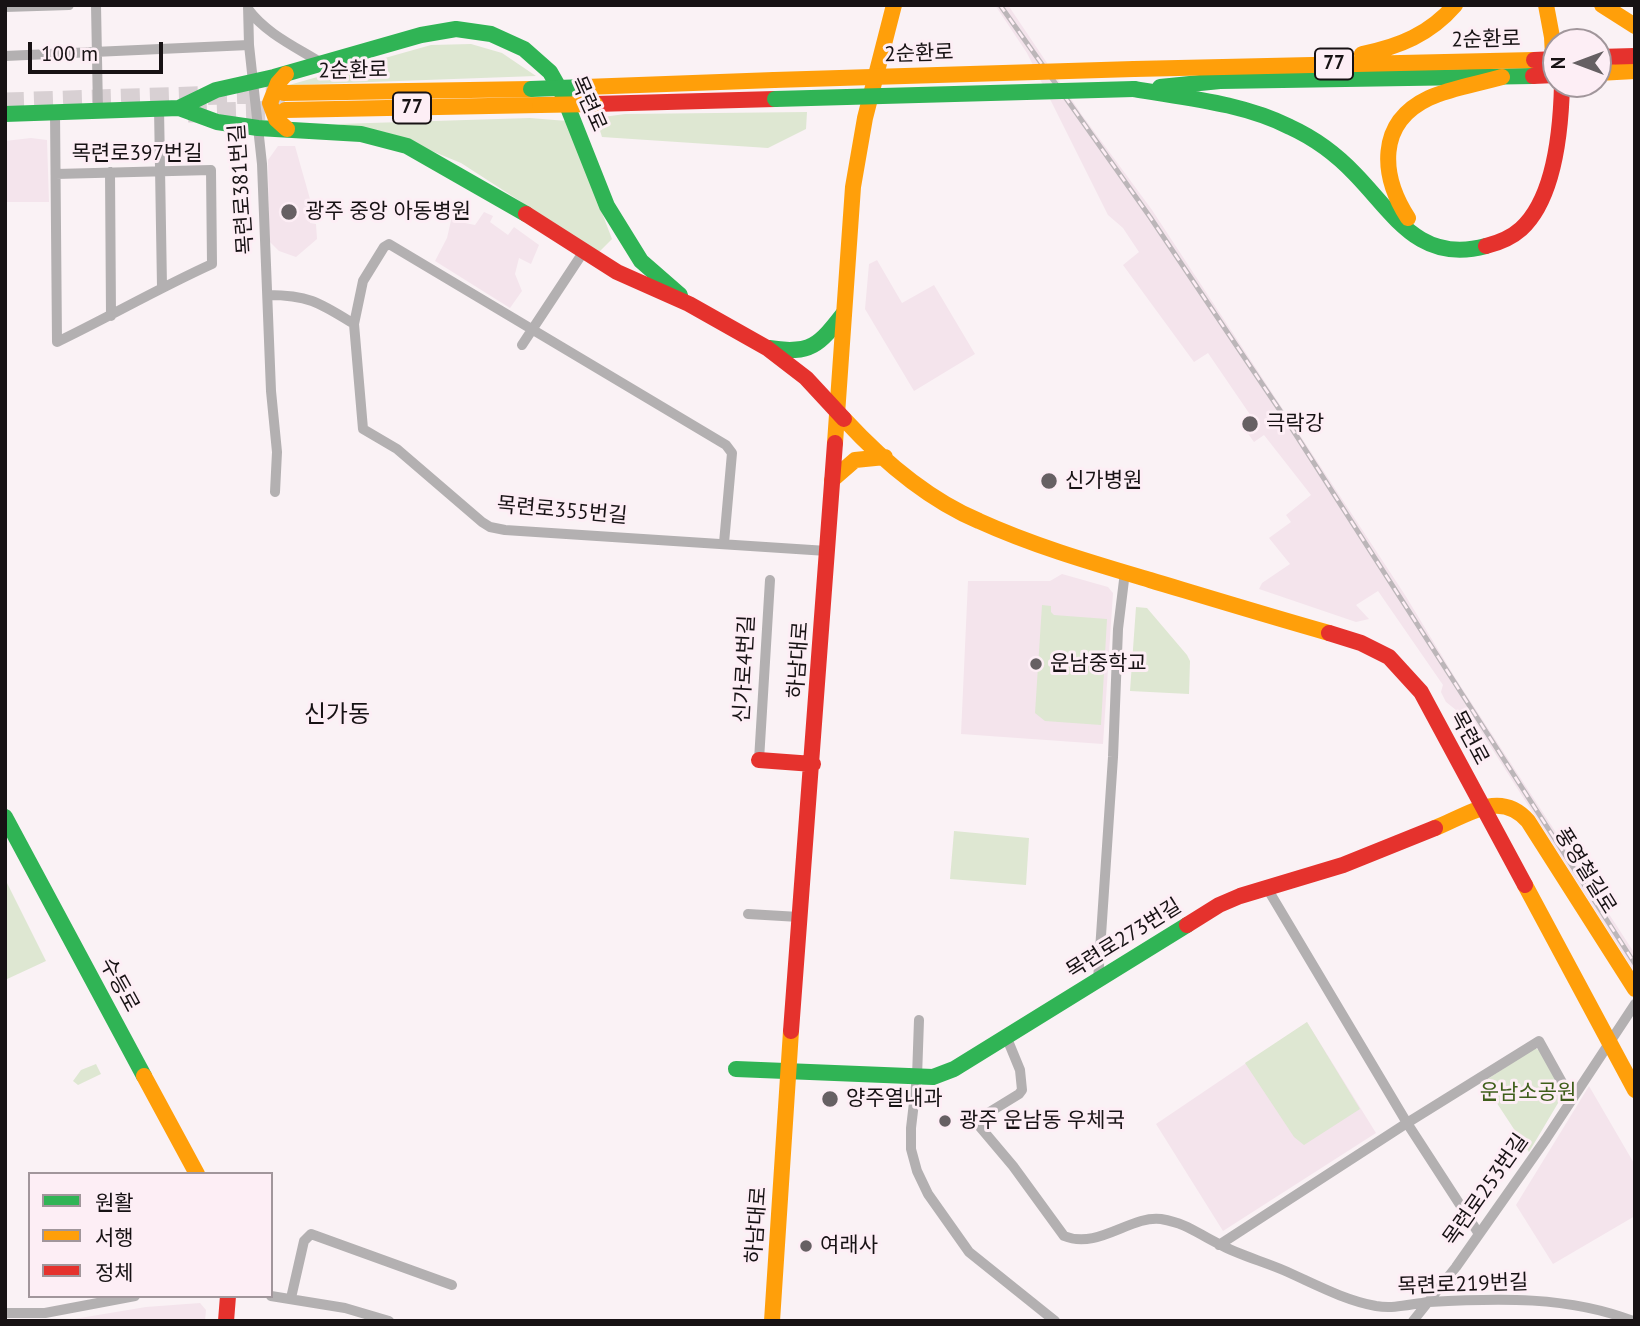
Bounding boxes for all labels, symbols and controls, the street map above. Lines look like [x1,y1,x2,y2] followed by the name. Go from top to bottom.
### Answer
[1451,27,1521,53] street label: 2순환로
[32,28,166,72] scale bar
[1542,28,1612,98] north arrow
[41,40,98,67] text: 100 m
[884,40,954,68] street label: 2순환로
[1315,48,1353,80] road number: 77
[1546,57,1570,69] text: N
[318,58,388,84] street label: 2순환로
[565,72,611,136] street label: 목련로
[393,92,431,124] road number: 77
[225,123,259,255] street label: 목련로381번길
[72,141,202,167] street label: 목련로397번길
[305,199,471,225] place label: 광주 중앙 아동병원
[279,202,299,222] marker: 광주 중앙 아동병원
[1266,411,1324,437] place label: 극락강
[1240,414,1260,434] marker: 극락강
[1065,468,1142,494] place label: 신가병원
[1039,471,1059,491] marker: 신가병원
[496,493,628,529] street label: 목련로355번길
[730,614,760,724] street label: 신가로4번길
[784,621,814,699] street label: 하남대로
[1050,651,1147,677] place label: 운남중학교
[1028,656,1044,672] marker: 운남중학교
[304,701,370,729] district label: 신가동
[1444,706,1494,770] street label: 목련로
[1549,823,1621,919] street label: 풍영철길로
[1062,894,1186,984] street label: 목련로273번길
[94,954,144,1016] street label: 수등로
[1480,1080,1576,1106] park label: 운남소공원
[846,1086,943,1112] place label: 양주열내과
[820,1089,840,1109] marker: 양주열내과
[959,1108,1125,1134] place label: 광주 운남동 우체국
[937,1113,953,1129] marker: 광주 운남동 우체국
[1438,1129,1534,1251] street label: 목련로253번길
[28,1172,273,1298] legend
[742,1186,772,1264] street label: 하남대로
[95,1189,134,1216] text: 원활
[95,1224,134,1251] text: 서행
[820,1233,878,1259] place label: 여래사
[798,1238,814,1254] marker: 여래사
[95,1259,134,1286] text: 정체
[1397,1270,1529,1300] street label: 목련로219번길

